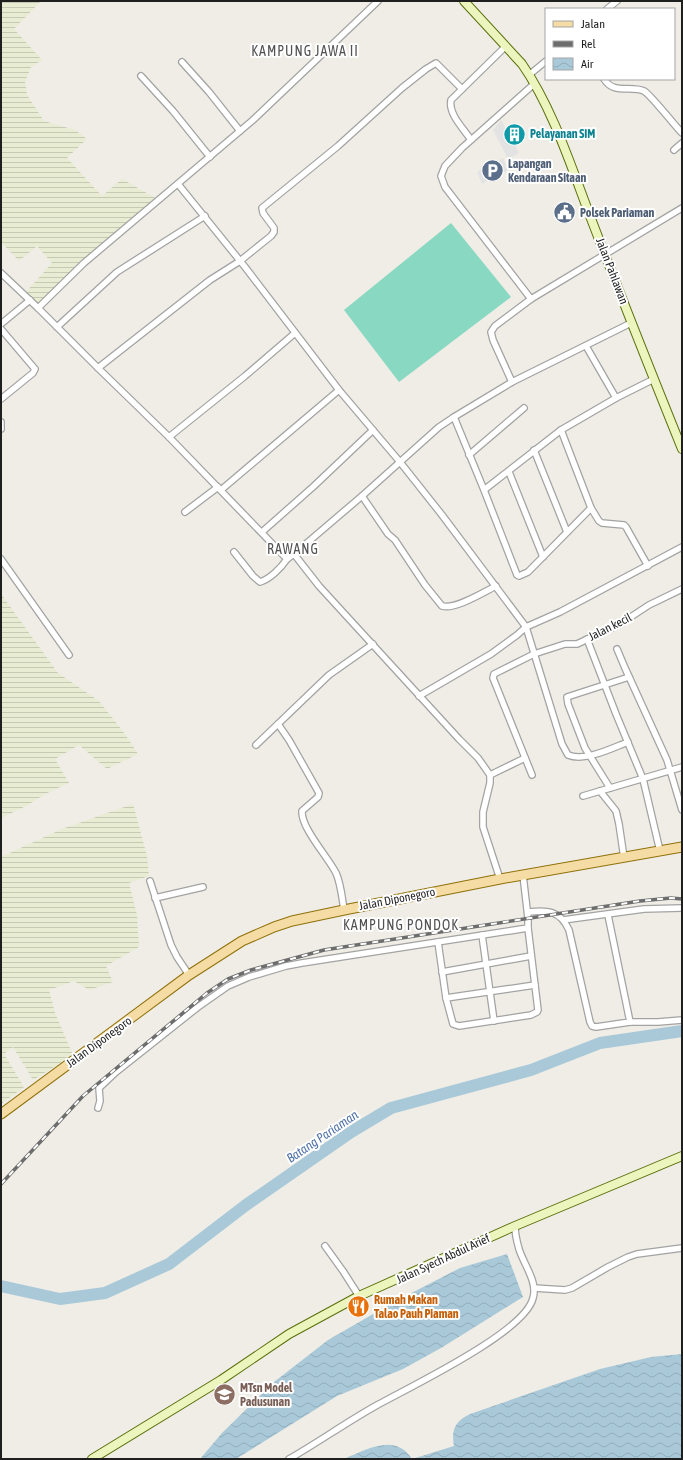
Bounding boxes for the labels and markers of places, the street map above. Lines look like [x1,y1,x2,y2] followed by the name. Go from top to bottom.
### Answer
[502,121,528,147] building icon: Pelayanan SIM
[530,127,595,141] place label: Pelayanan SIM
[508,157,587,185] place label: Lapangan Kendaraan Sitaan
[479,158,505,184] parking icon: Lapangan Kendaraan Sitaan
[551,200,577,226] public building icon: Polsek Pariaman
[580,206,655,220] place label: Polsek Pariaman
[374,1293,459,1321] place label: Rumah Makan Talao Pauh Piaman
[346,1294,372,1320] restaurant icon: Rumah Makan Talao Pauh Piaman
[240,1381,293,1409] place label: MTsn Model Padusunan
[211,1382,237,1408] school or university icon: MTsn Model Padusunan

